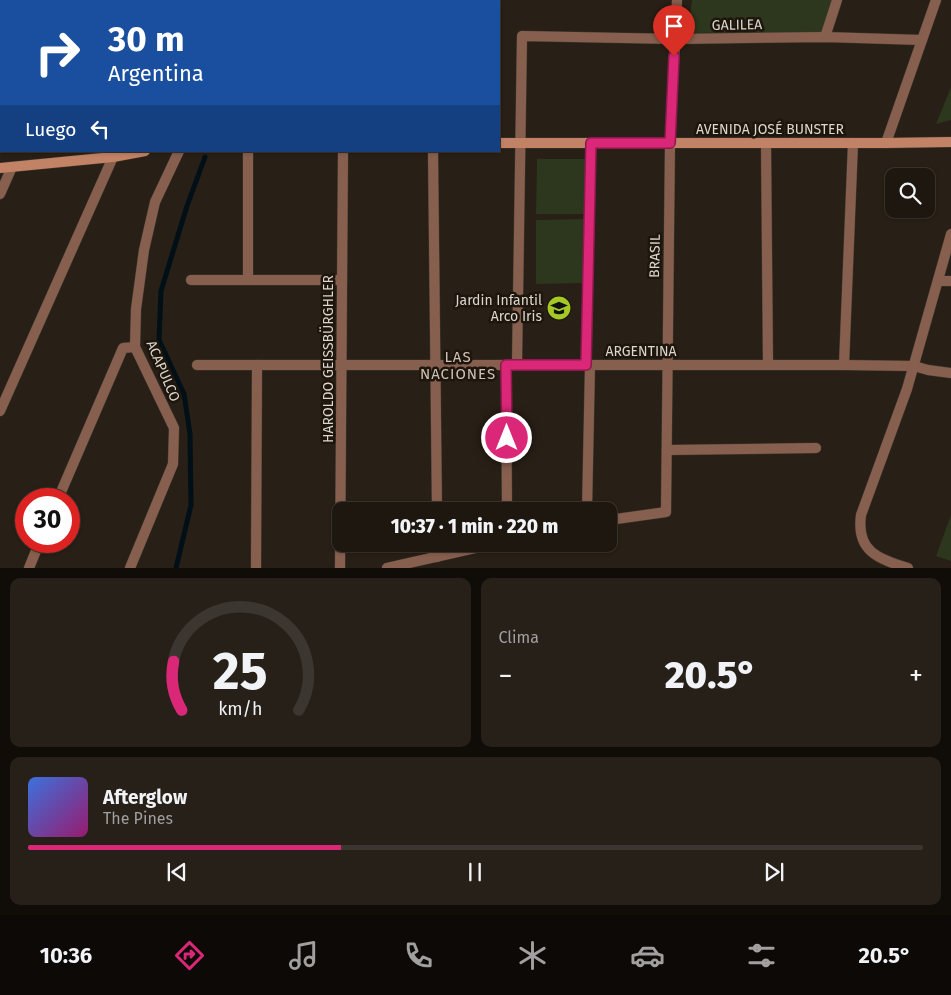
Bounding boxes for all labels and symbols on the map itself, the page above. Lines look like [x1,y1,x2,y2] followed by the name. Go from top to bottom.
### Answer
[653,5,695,56] pin
[712,16,762,34] street label: GALILEA
[696,120,845,138] street label: AVENIDA JOSÉ BUNSTER
[646,234,664,278] street label: BRASIL
[319,275,337,443] street label: HAROLDO GEISSBÜRGHLER
[455,292,542,325] place label: Jardin Infantil Arco Iris
[546,295,572,321] school or university icon: Jardin Infantil Arco Iris
[143,338,183,404] street label: ACAPULCO
[605,343,677,360] street label: ARGENTINA
[420,348,496,383] district label: LAS NACIONES
[480,411,532,463] position arrow
[15,488,80,553] speed limit sign: 30

